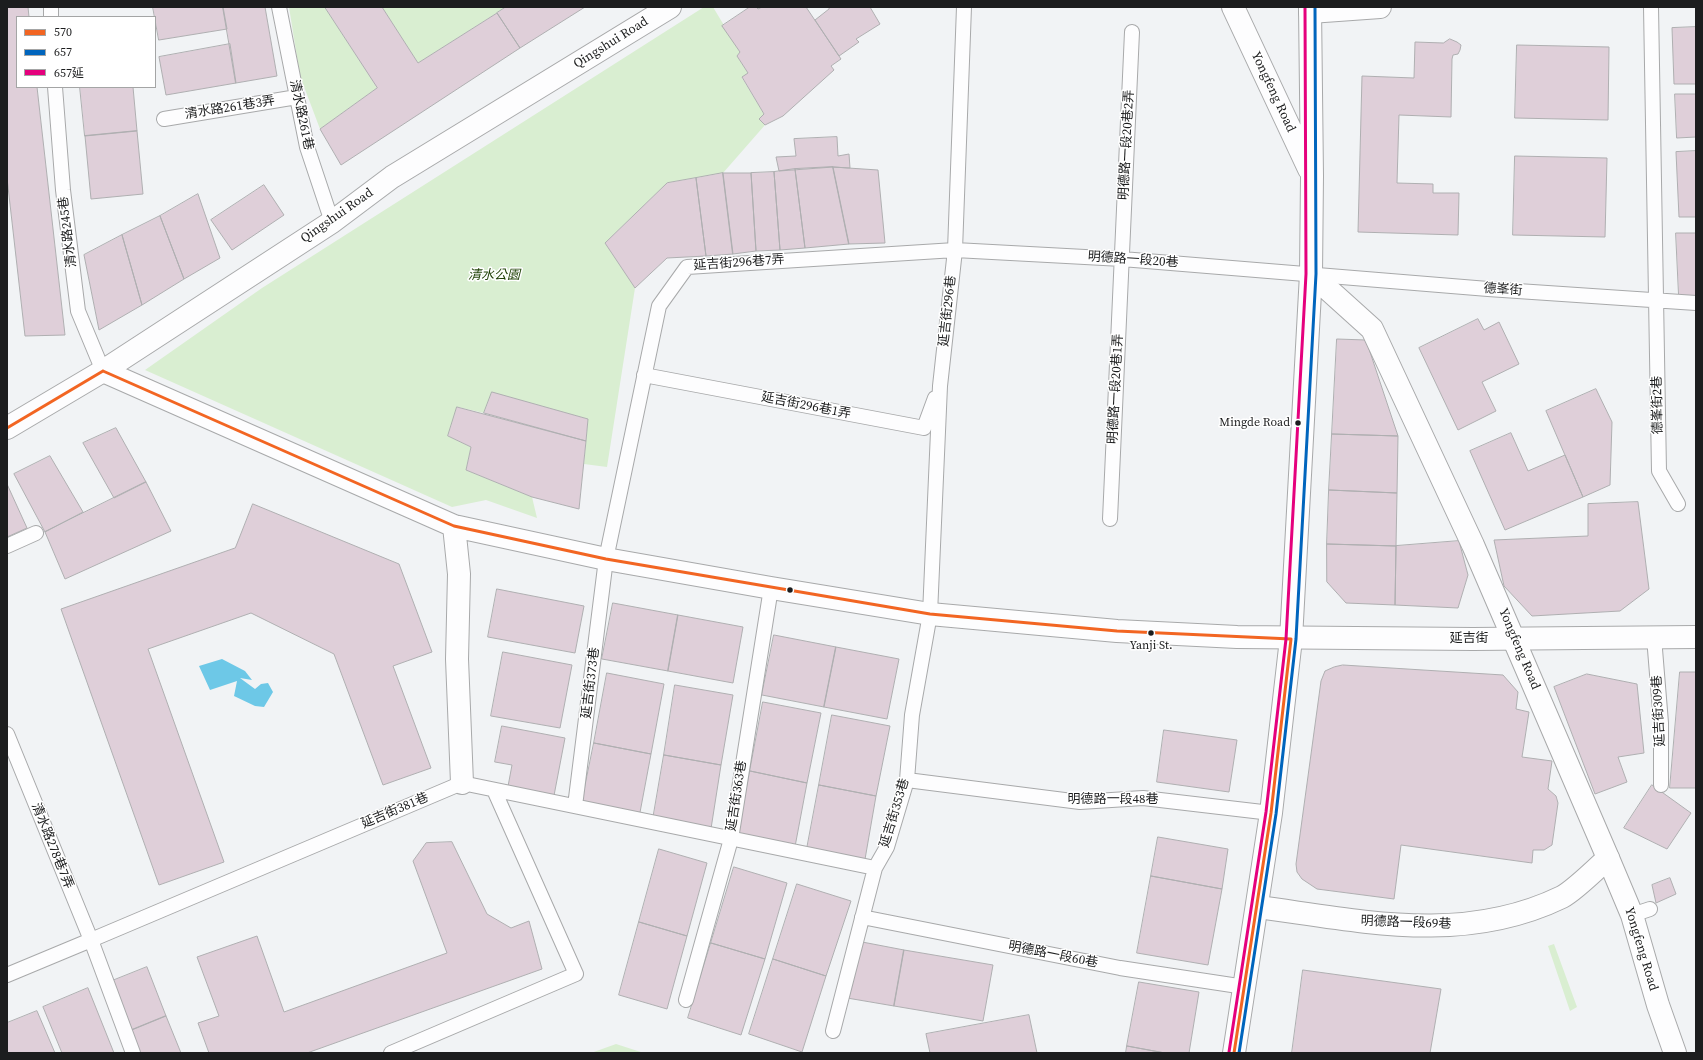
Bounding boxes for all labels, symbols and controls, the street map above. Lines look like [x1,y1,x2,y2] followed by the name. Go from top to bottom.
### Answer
[571,14,651,72] street label: Qingshui Road
[16,16,156,88] legend
[54,24,72,40] text: 570
[54,44,72,60] text: 657
[1248,49,1298,135] street label: Yongfeng Road
[54,65,84,81] text: 657延
[286,78,316,152] street label: 清水路261巷
[1116,89,1138,201] street label: 明德路一段20巷2弄
[184,93,276,123] street label: 清水路261巷3弄
[298,185,376,247] street label: Qingshui Road
[56,196,80,268] street label: 清水路245巷
[1087,249,1179,271] street label: 明德路一段20巷
[693,252,785,274] street label: 延吉街296巷7弄
[468,268,520,284] park label: 清水公園
[937,275,959,347] street label: 延吉街296巷
[1483,281,1523,299] street label: 德峯街
[1105,333,1127,445] street label: 明德路一段20巷1弄
[1650,376,1666,434] street label: 德峯街2巷
[760,390,852,422] street label: 延吉街296巷1弄
[1219,416,1290,430] place label: Mingde Road
[1293,418,1303,428] marker: Mingde Road
[785,585,795,595] unlabelled marker
[1495,606,1543,692] street label: Yongfeng Road
[1146,628,1156,638] marker: Yanji St.
[1450,631,1488,647] street label: 延吉街
[1129,639,1173,653] place label: Yanji St.
[579,647,603,719] street label: 延吉街373巷
[1649,675,1669,747] street label: 延吉街309巷
[724,759,750,833] street label: 延吉街363巷
[877,777,913,849] street label: 延吉街353巷
[359,790,431,832] street label: 延吉街381巷
[1068,792,1158,808] street label: 明德路一段48巷
[28,801,76,891] street label: 清水路278巷7弄
[1621,905,1661,993] street label: Yongfeng Road
[1360,914,1452,932] street label: 明德路一段69巷
[1007,939,1099,971] street label: 明德路一段60巷

